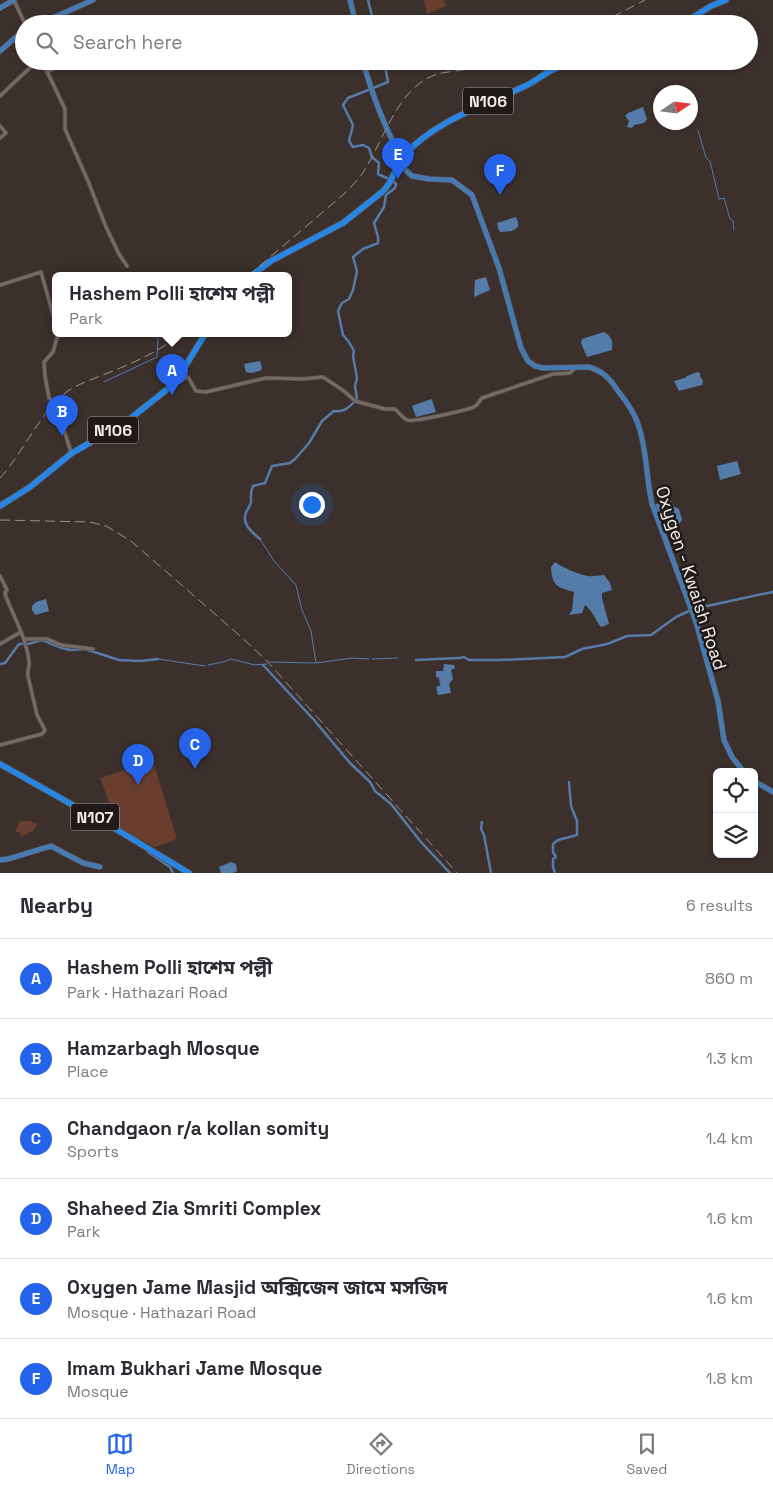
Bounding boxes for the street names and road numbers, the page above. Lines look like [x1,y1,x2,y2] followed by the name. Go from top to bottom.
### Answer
[463,88,513,114] road number: N106
[88,416,138,444] road number: N106
[651,483,732,673] street label: Oxygen - Kwaish Road
[71,804,119,830] road number: N107

